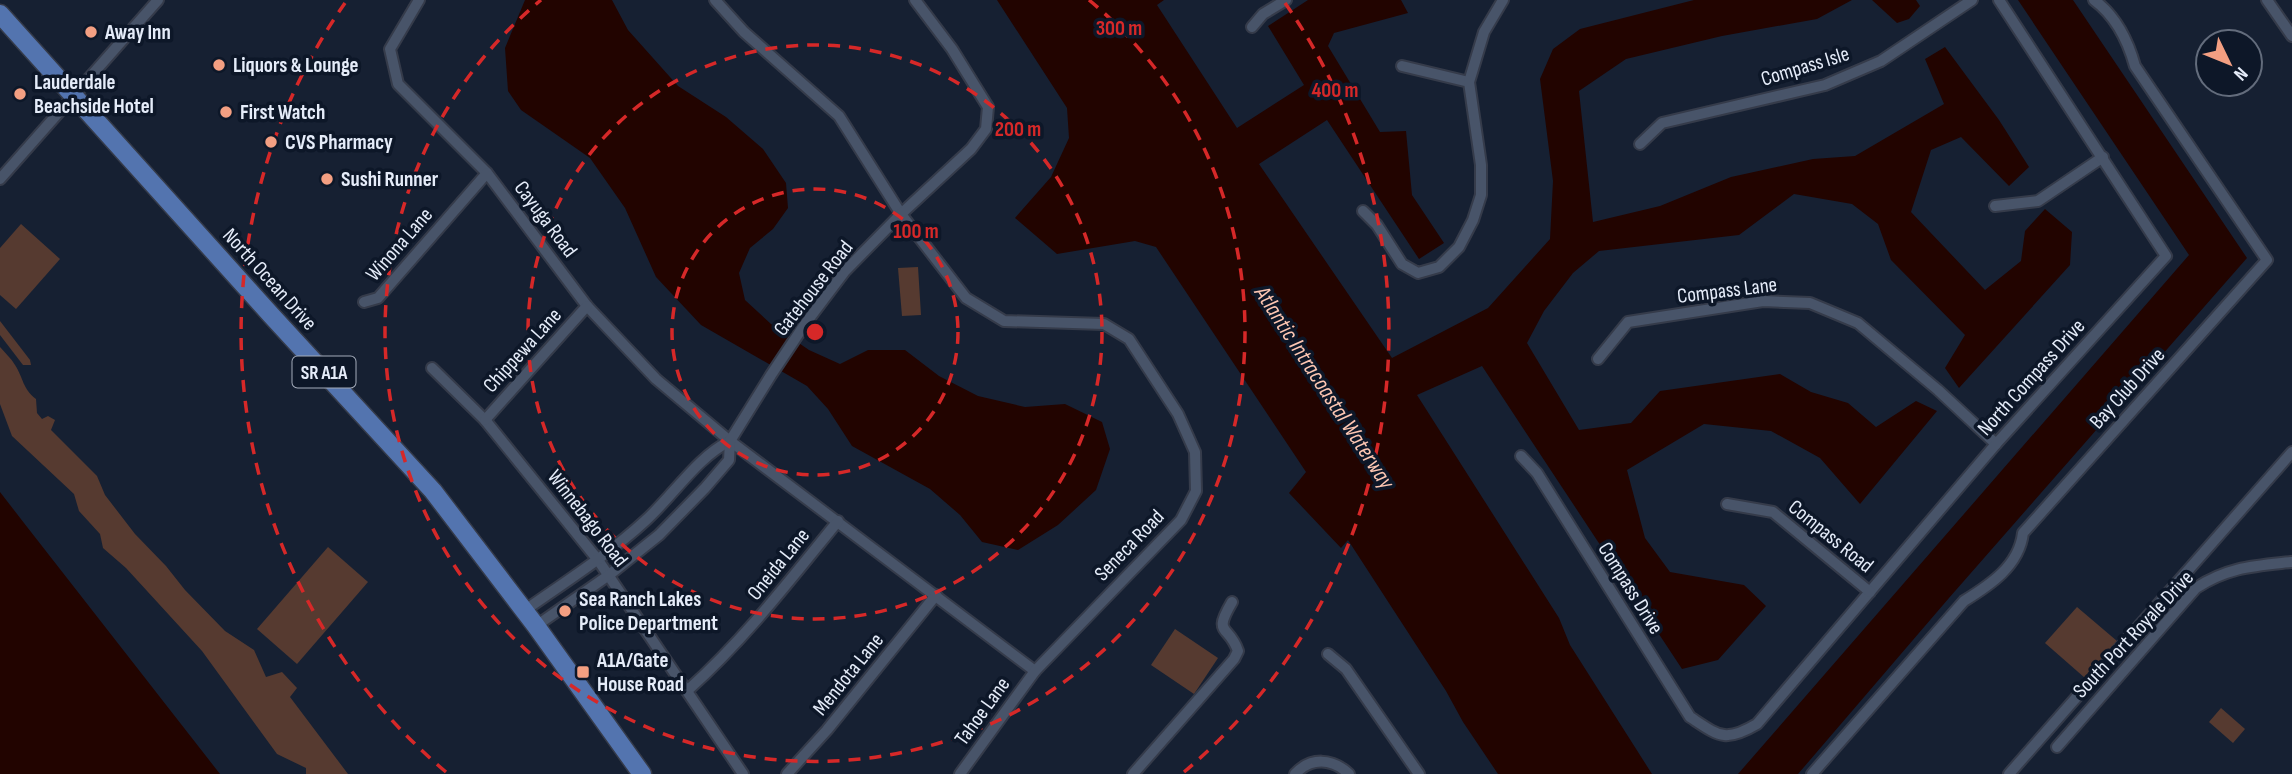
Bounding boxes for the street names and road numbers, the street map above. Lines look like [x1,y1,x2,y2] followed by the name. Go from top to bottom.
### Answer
[1758,41,1852,92] street label: Compass Isle
[509,176,582,262] street label: Cayuga Road
[361,203,438,286] street label: Winona Lane
[217,223,322,335] street label: North Ocean Drive
[768,236,858,341] street label: Gatehouse Road
[1676,272,1778,309] street label: Compass Lane
[478,303,567,398] street label: Chippewa Lane
[1972,314,2090,441] street label: North Compass Drive
[2084,343,2170,434] street label: Bay Club Drive
[292,356,356,388] road number: SR A1A
[542,465,633,572] street label: Winnebago Road
[1783,495,1878,578] street label: Compass Road
[1089,505,1169,586] street label: Seneca Road
[742,523,815,605] street label: Oneida Lane
[1592,538,1669,639] street label: Compass Drive
[2068,565,2199,703] street label: South Port Royale Drive
[808,628,889,720] street label: Mendota Lane
[949,672,1015,750] street label: Tahoe Lane

